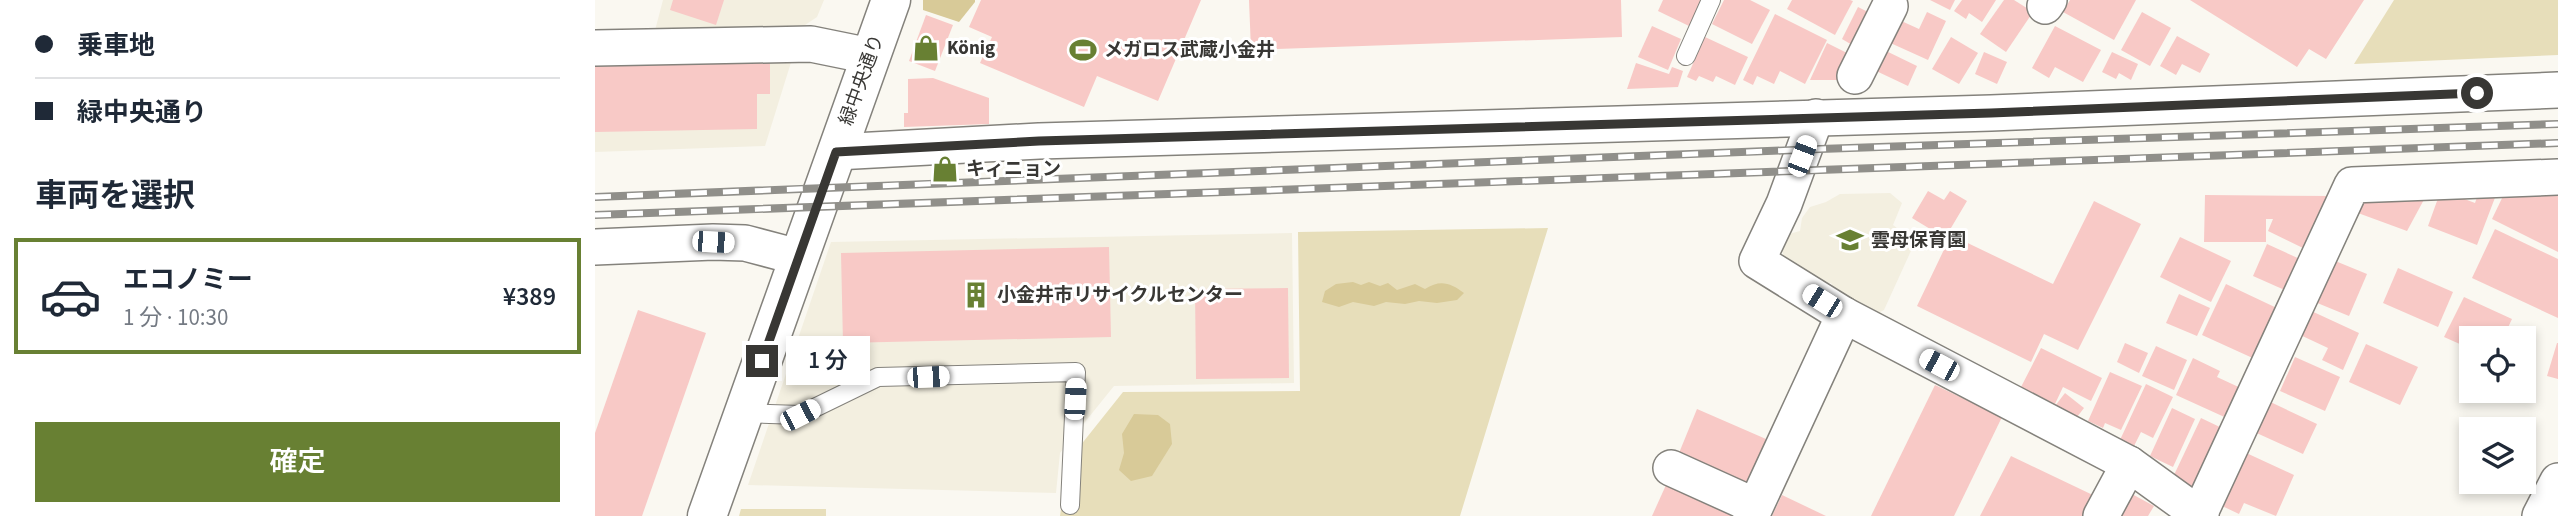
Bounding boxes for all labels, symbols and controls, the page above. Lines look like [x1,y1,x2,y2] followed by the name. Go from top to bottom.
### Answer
[77,27,155,64] text: 乗車地
[833,31,891,129] street label: 緑中央通り
[911,33,941,63] shop icon: König
[947,35,995,62] place label: König
[1068,35,1098,65] sports icon: メガロス武蔵小金井
[1104,37,1275,64] place label: メガロス武蔵小金井
[2461,77,2493,109] route start
[77,94,207,131] text: 緑中央通り
[1785,133,1820,179] car
[930,154,960,184] shop icon: キィニョン
[966,156,1061,183] place label: キィニョン
[35,173,195,219] text: 車両を選択
[1835,225,1865,255] school or university icon: 雲母保育園
[1871,227,1966,254] place label: 雲母保育園
[692,230,735,254] car
[123,261,253,298] text: エコノミー
[39,265,102,328] icon: car
[503,278,556,315] text: ¥389
[961,280,991,310] building icon: 小金井市リサイクルセンター
[1799,281,1846,321] car
[997,282,1243,309] place label: 小金井市リサイクルセンター
[123,301,228,334] text: 1 分 · 10:30
[2459,326,2536,494] map controls
[2459,326,2536,403] button: locate
[787,336,871,386] callout: 1 分
[808,344,848,377] text: 1 分
[746,345,778,377] route end
[1916,346,1963,384] car
[907,366,950,388] car
[1064,377,1087,421] car
[777,396,824,434] car
[2459,417,2536,494] button: layers
[35,422,560,502] button: 確定

